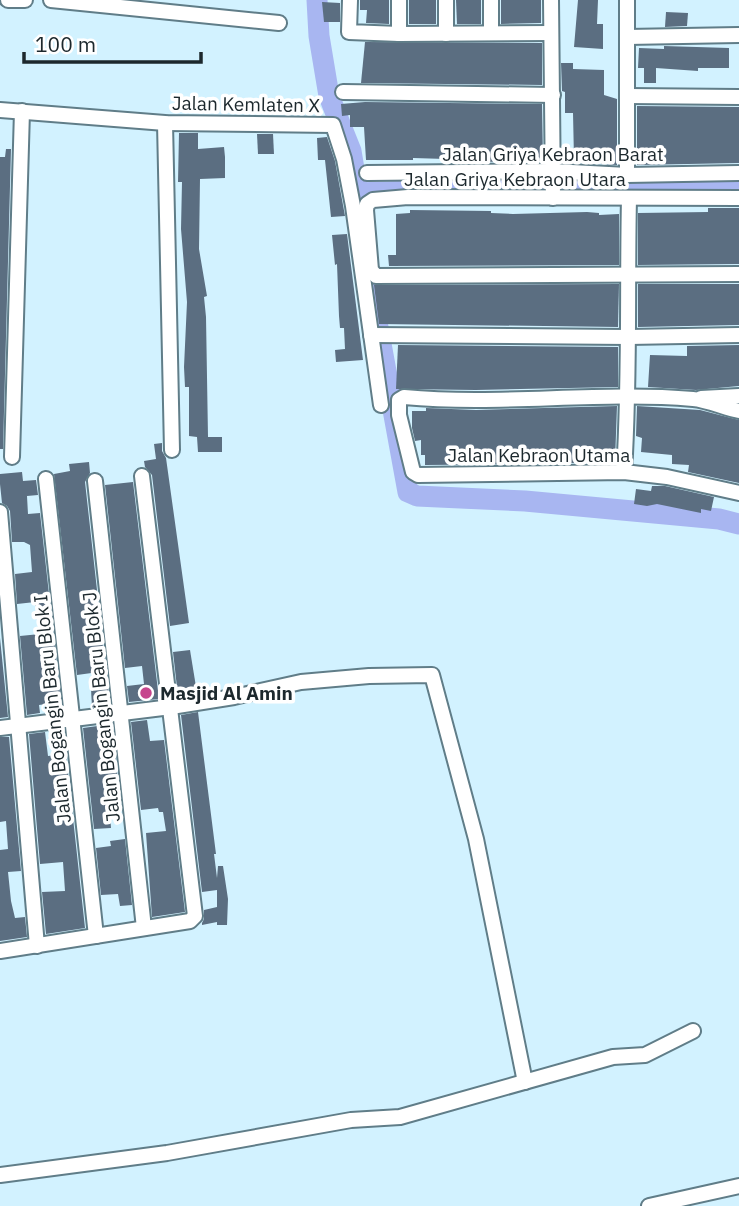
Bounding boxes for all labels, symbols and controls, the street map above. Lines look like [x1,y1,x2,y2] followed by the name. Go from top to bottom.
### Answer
[24,21,201,65] scale bar
[35,30,96,58] text: 100 m
[172,91,321,117] street label: Jalan Kemlaten X
[442,142,664,166] street label: Jalan Griya Kebraon Barat
[404,167,626,191] street label: Jalan Griya Kebraon Utara
[448,443,630,467] street label: Jalan Kebraon Utama
[77,591,125,823] street label: Jalan Bogangin Baru Blok J
[28,594,76,824] street label: Jalan Bogangin Baru Blok I
[160,681,293,705] place label: Masjid Al Amin
[138,685,154,701] marker: Masjid Al Amin

